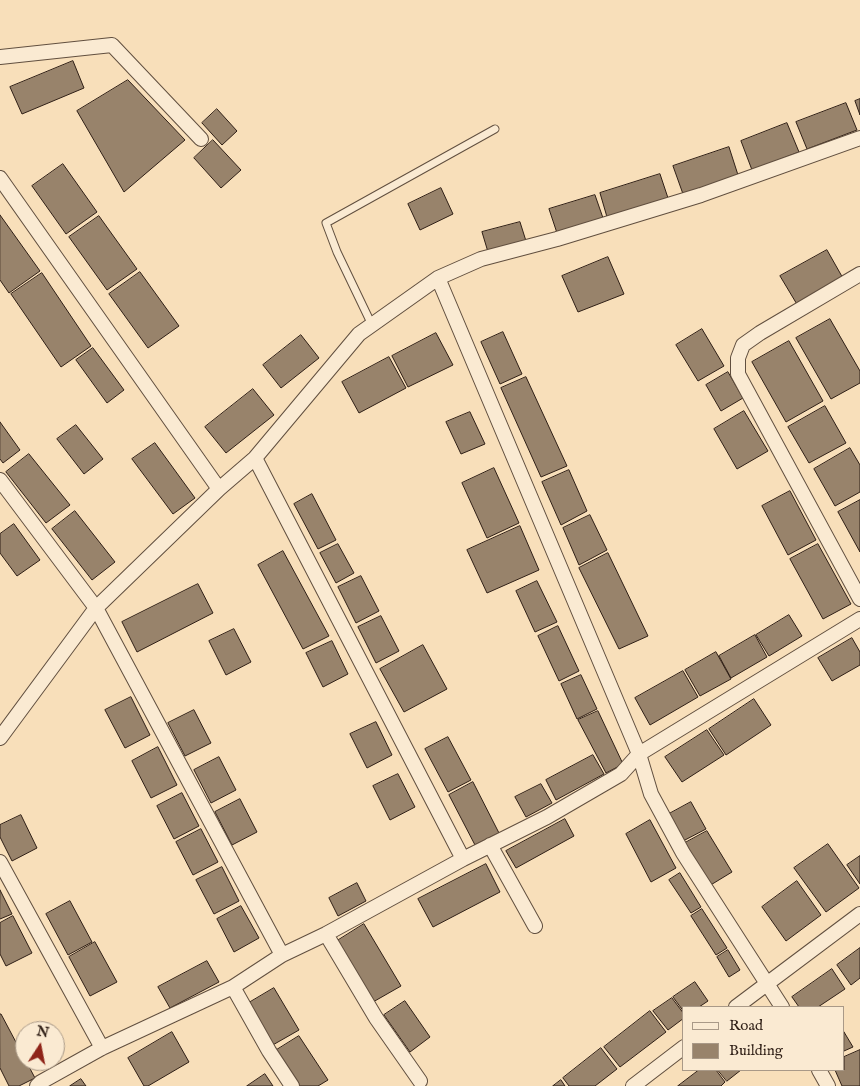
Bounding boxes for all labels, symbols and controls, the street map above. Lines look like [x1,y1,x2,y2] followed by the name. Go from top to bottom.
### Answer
[682,1006,845,1071] legend
[729,1016,763,1035] text: Road
[15,1021,65,1071] north arrow
[35,1022,50,1042] text: N
[729,1041,783,1060] text: Building

